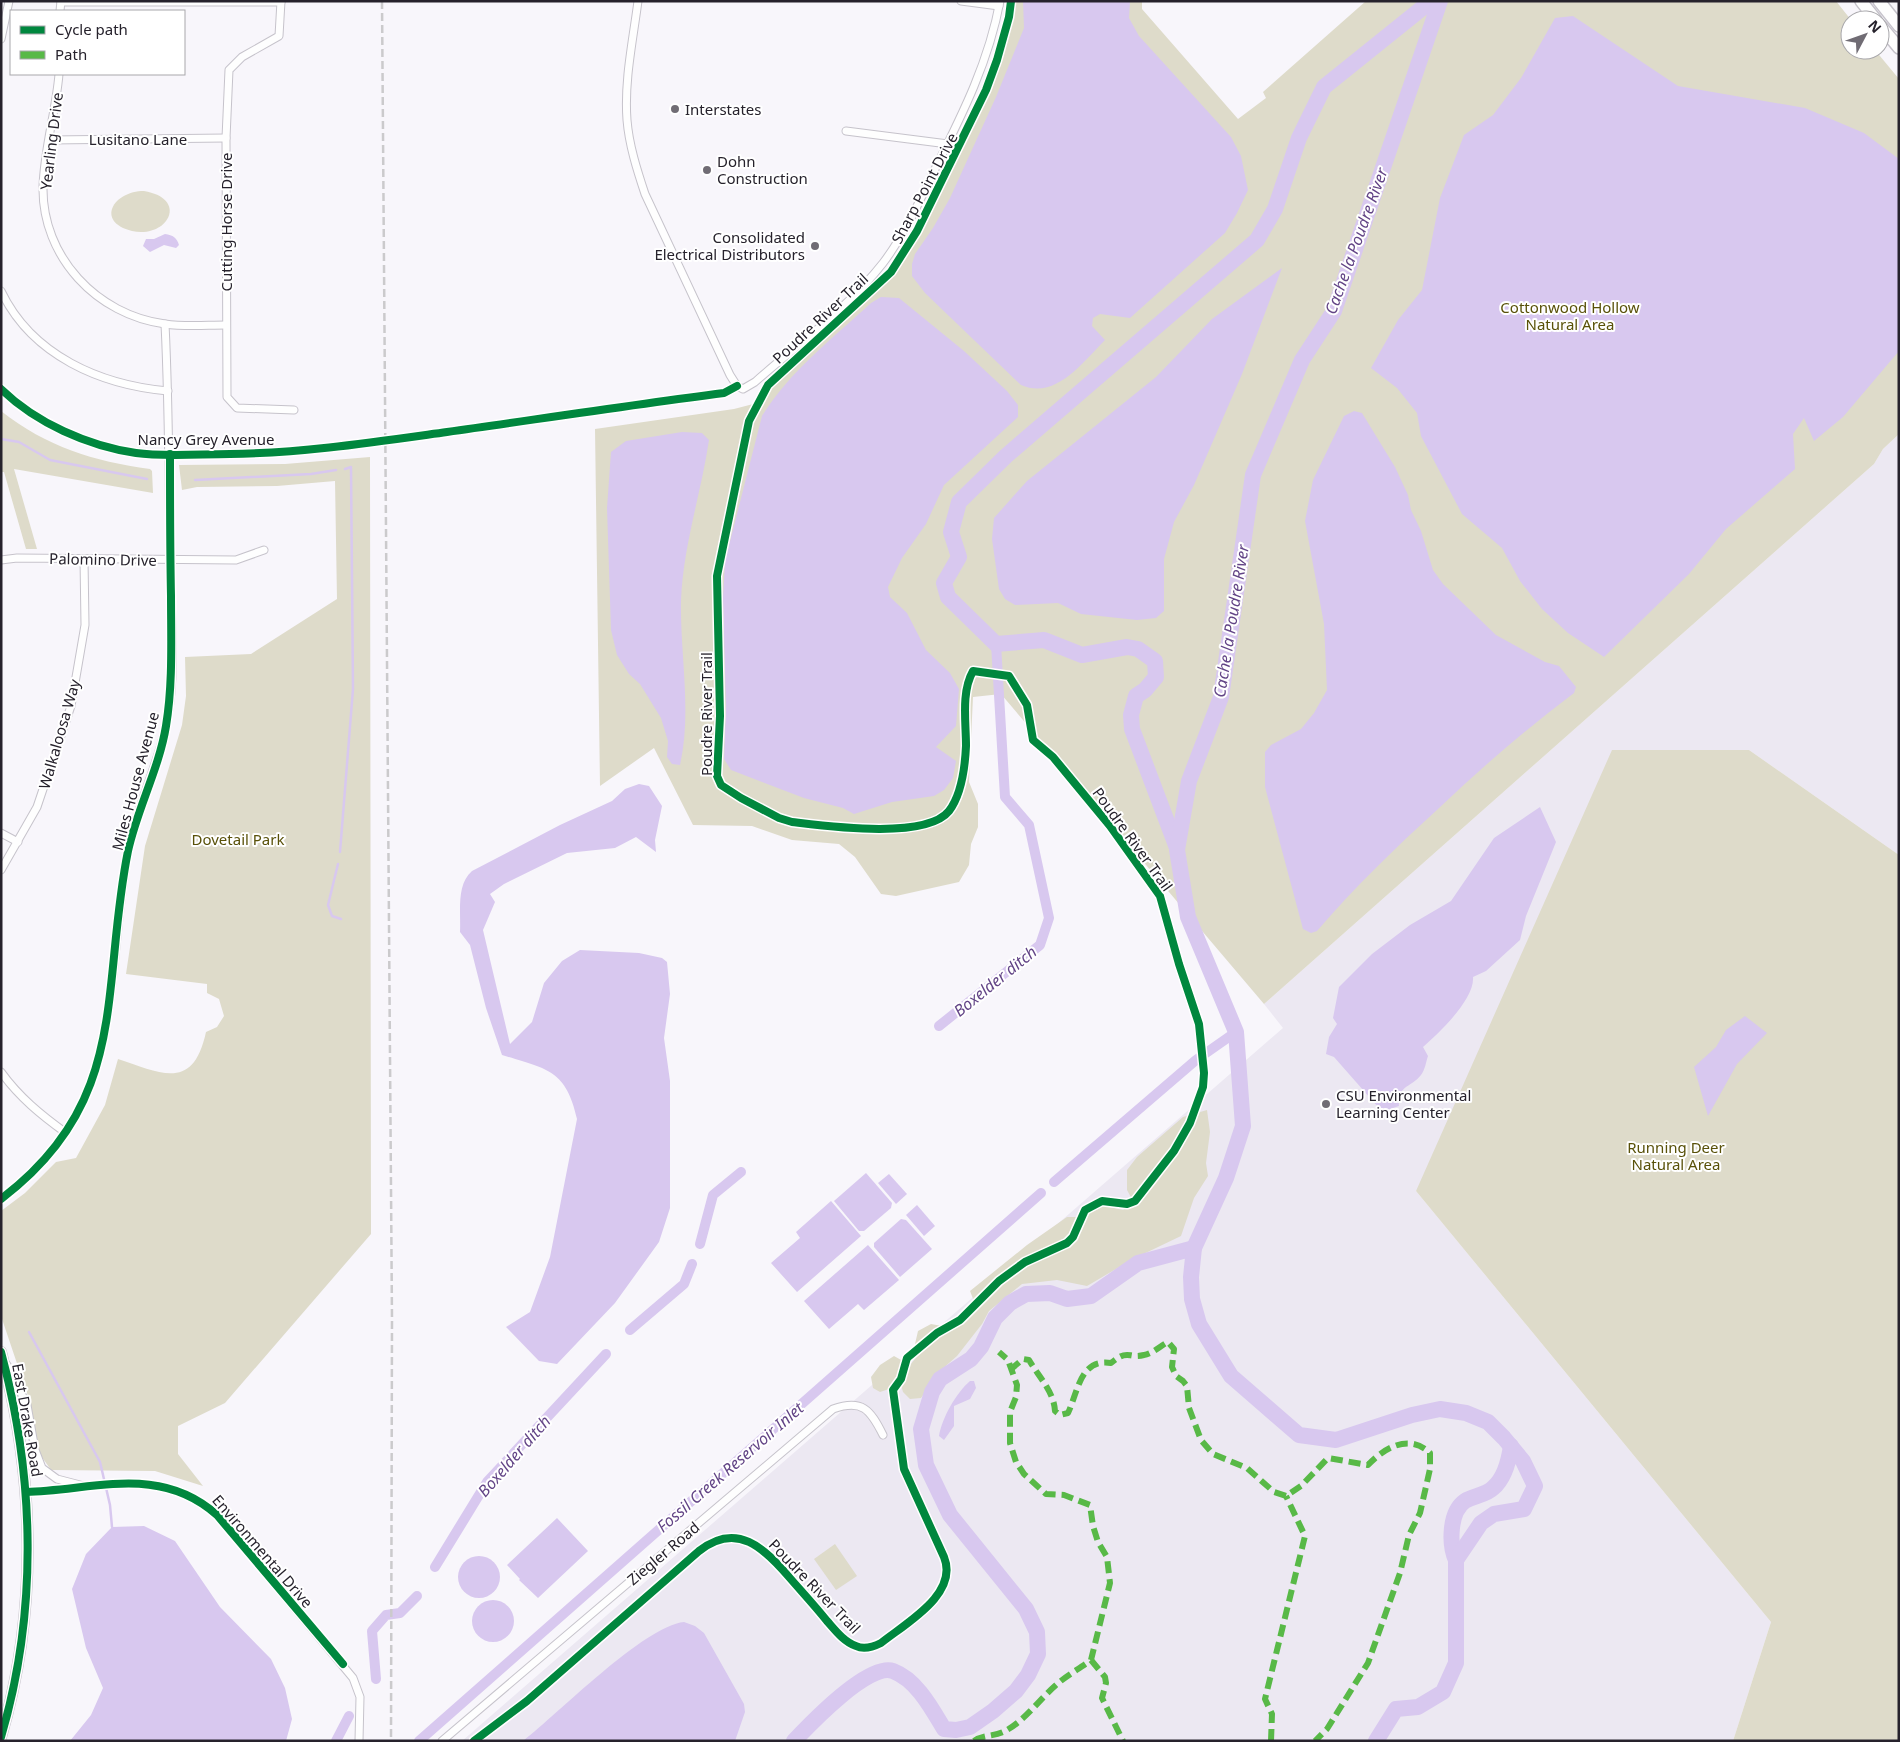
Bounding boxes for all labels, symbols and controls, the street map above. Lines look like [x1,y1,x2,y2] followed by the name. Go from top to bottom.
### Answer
[10,10,185,75] legend
[1840,10,1890,60] north arrow
[1864,16,1886,37] text: N
[55,19,128,39] text: Cycle path
[55,44,87,64] text: Path
[35,91,67,191] street label: Yearling Drive
[685,99,762,119] place label: Interstates
[669,103,681,115] marker: Interstates
[89,129,187,149] street label: Lusitano Lane
[886,129,962,247] street label: Sharp Point Drive
[717,151,808,188] place label: Dohn Construction
[216,153,236,291] street label: Cutting Horse Drive
[701,164,713,176] marker: Dohn Construction
[1319,164,1393,317] water label: Cache la Poudre River
[654,227,805,264] place label: Consolidated Electrical Distributors
[809,240,821,252] marker: Consolidated Electrical Distributors
[768,268,872,368] street label: Poudre River Trail
[1500,297,1640,334] park label: Cottonwood Hollow Natural Area
[137,429,275,449] street label: Nancy Grey Avenue
[1208,542,1254,699] water label: Cache la Poudre River
[49,548,157,570] street label: Palomino Drive
[696,652,716,776] street label: Poudre River Trail
[34,676,84,791] street label: Walkaloosa Way
[107,710,163,852] street label: Miles House Avenue
[1088,783,1178,895] street label: Poudre River Trail
[192,829,284,849] park label: Dovetail Park
[949,941,1041,1021] water label: Boxelder ditch
[1336,1085,1471,1122] place label: CSU Environmental Learning Center
[1320,1098,1332,1110] marker: CSU Environmental Learning Center
[1627,1137,1725,1174] park label: Running Deer Natural Area
[8,1362,48,1478] street label: East Drake Road
[652,1397,809,1537] water label: Fossil Creek Reservoir Inlet
[473,1411,555,1501] water label: Boxelder ditch
[208,1490,318,1612] street label: Environmental Drive
[623,1517,703,1589] street label: Ziegler Road
[765,1534,865,1638] street label: Poudre River Trail

